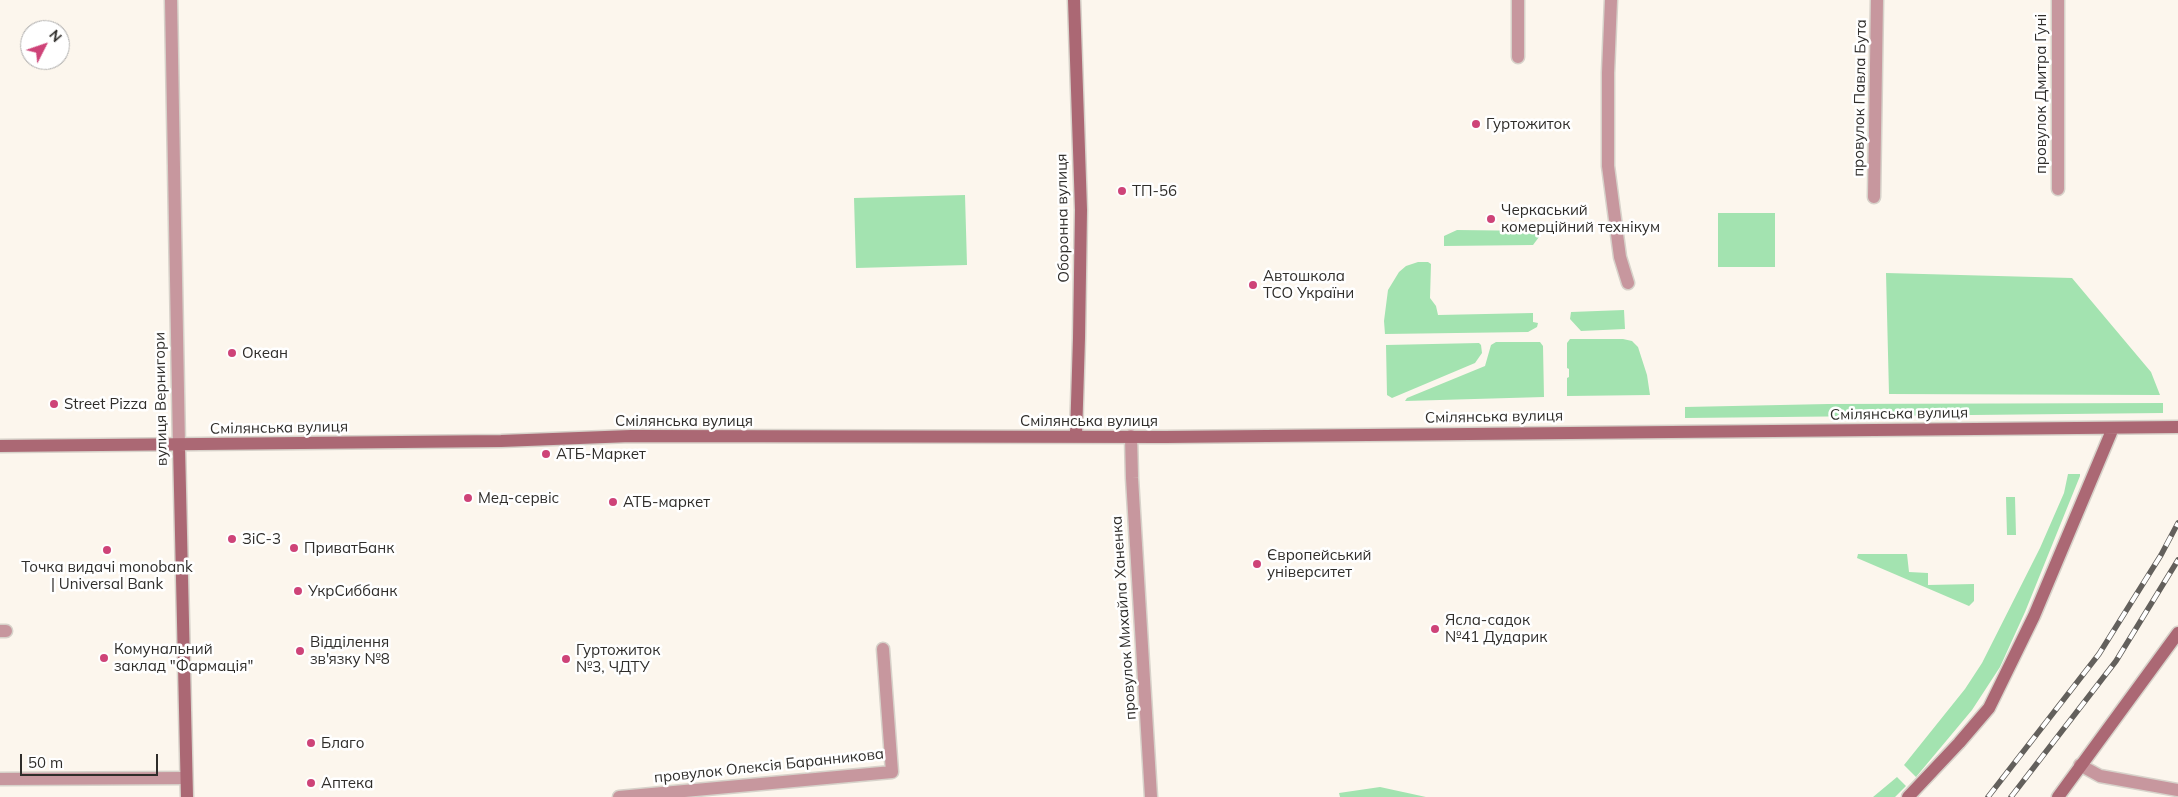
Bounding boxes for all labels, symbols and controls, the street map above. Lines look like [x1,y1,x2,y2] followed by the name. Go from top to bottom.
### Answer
[2032,14,2050,174] street label: провулок Дмитра Гуні
[1850,19,1870,177] street label: провулок Павла Бута
[20,20,70,70] north arrow
[45,26,66,46] text: N
[1486,115,1570,133] place label: Гуртожиток
[1470,118,1482,130] marker: Гуртожиток
[1053,153,1073,283] street label: Оборонна вулиця
[1132,182,1177,200] place label: ТП-56
[1116,185,1128,197] marker: ТП-56
[1501,201,1660,236] place label: Черкаський комерційний технікум
[1485,213,1497,225] marker: Черкаський комерційний технікум
[1263,267,1354,302] place label: Автошкола ТСО України
[1247,279,1259,291] marker: Автошкола ТСО України
[151,332,171,466] street label: вулиця Вернигори
[242,344,288,362] place label: Океан
[226,347,238,359] marker: Океан
[64,395,147,413] place label: Street Pizza
[48,398,60,410] marker: Street Pizza
[1830,404,1968,424] street label: Смілянська вулиця
[1425,407,1563,427] street label: Смілянська вулиця
[615,412,753,430] street label: Смілянська вулиця
[1020,412,1158,430] street label: Смілянська вулиця
[210,418,348,438] street label: Смілянська вулиця
[556,445,646,463] place label: АТБ-Маркет
[540,448,552,460] marker: АТБ-Маркет
[478,489,559,507] place label: Мед-сервіс
[462,492,474,504] marker: Мед-сервіс
[623,493,710,511] place label: АТБ-маркет
[607,496,619,508] marker: АТБ-маркет
[1108,515,1140,721] street label: провулок Михайла Ханенка
[242,530,281,548] place label: ЗіС-3
[226,533,238,545] marker: ЗіС-3
[304,539,394,557] place label: ПриватБанк
[288,542,300,554] marker: ПриватБанк
[101,544,113,556] marker: Точка видачі monobank | Universal Bank
[1267,546,1371,581] place label: Європейський університет
[21,558,193,593] place label: Точка видачі monobank | Universal Bank
[1251,558,1263,570] marker: Європейський університет
[308,582,397,600] place label: УкрСиббанк
[292,585,304,597] marker: УкрСиббанк
[1445,611,1547,646] place label: Ясла-садок №41 Дударик
[1429,623,1441,635] marker: Ясла-садок №41 Дударик
[310,633,390,668] place label: Відділення зв'язку №8
[114,640,253,675] place label: Комунальний заклад "Фармація"
[576,641,660,676] place label: Гуртожиток №3, ЧДТУ
[294,645,306,657] marker: Відділення зв'язку №8
[98,652,110,664] marker: Комунальний заклад "Фармація"
[560,653,572,665] marker: Гуртожиток №3, ЧДТУ
[321,734,364,752] place label: Благо
[305,737,317,749] marker: Благо
[22,744,160,776] scale bar
[653,745,885,787] street label: провулок Олексія Баранникова
[28,753,63,772] text: 50 m
[321,774,373,792] place label: Аптека
[305,777,317,789] marker: Аптека

